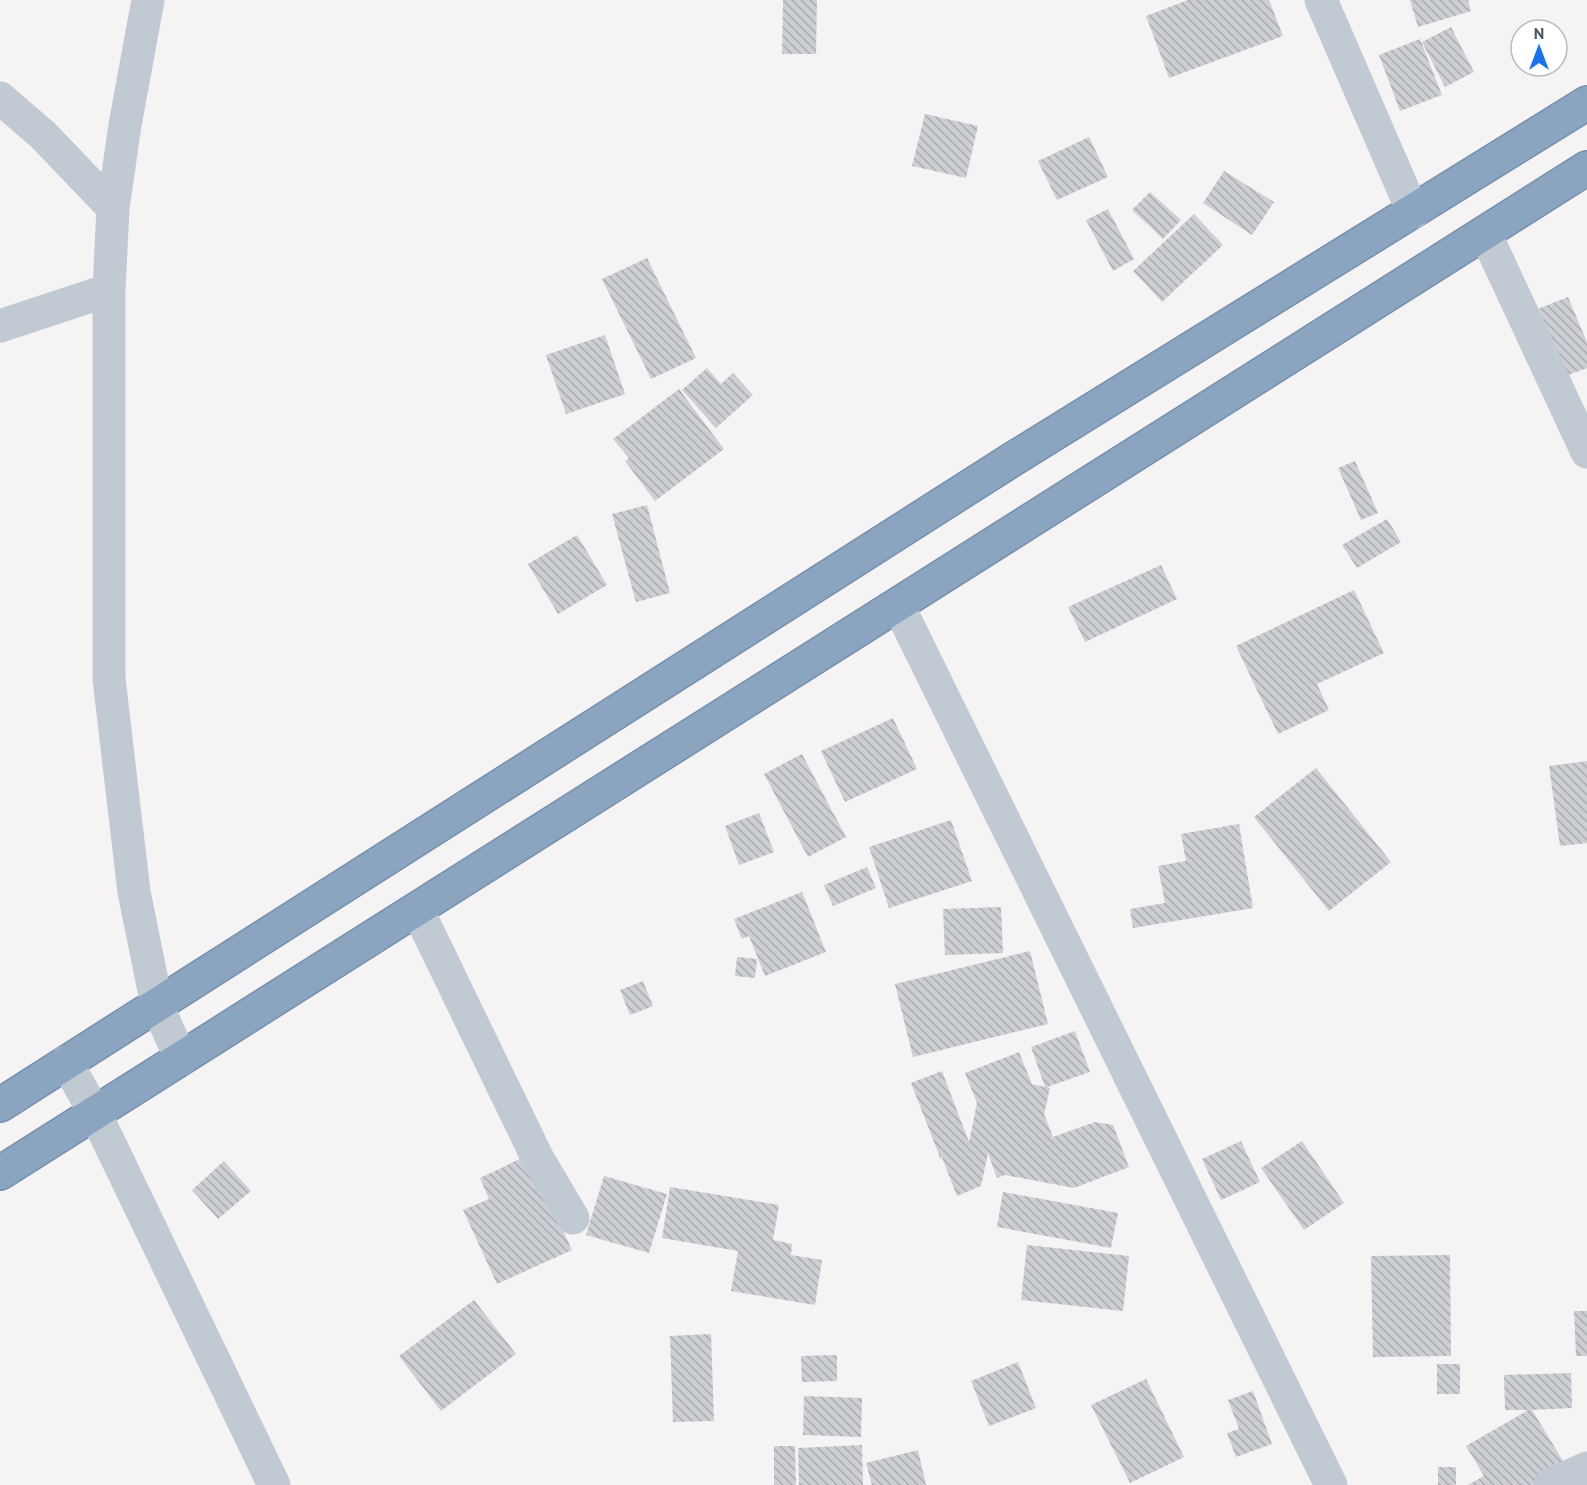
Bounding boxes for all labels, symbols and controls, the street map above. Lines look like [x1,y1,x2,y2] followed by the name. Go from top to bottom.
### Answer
[1509,18,1569,78] north arrow
[1534,23,1544,43] text: N

